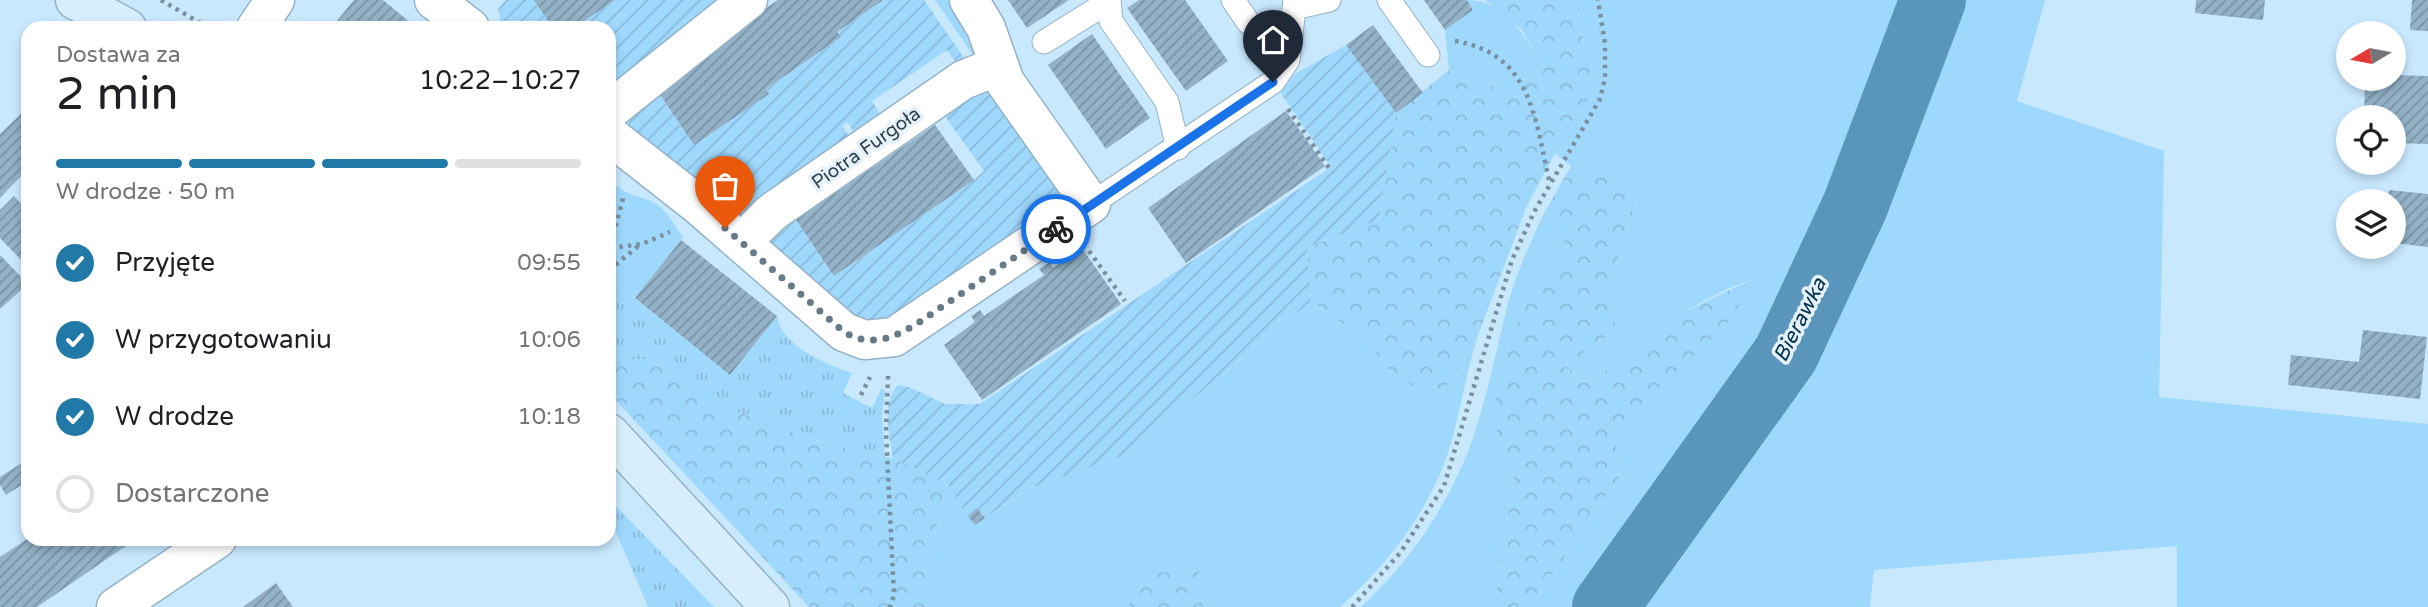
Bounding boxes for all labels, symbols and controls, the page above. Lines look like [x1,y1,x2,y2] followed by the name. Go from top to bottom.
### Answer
[1243,10,1303,82] pin
[1254,21,1292,59] icon: home
[2336,21,2406,91] north arrow
[2336,21,2406,259] map controls
[56,41,181,69] text: Dostawa za
[419,65,581,96] text: 10:22–10:27
[56,67,179,122] text: 2 min
[807,102,925,194] street label: Piotra Furgoła
[2336,105,2406,175] button: locate
[695,156,755,228] pin
[706,167,744,205] icon: bag
[56,178,235,206] text: W drodze · 50 m
[2336,189,2406,259] button: layers
[1021,194,1091,264] courier
[1037,210,1075,248] icon: bike
[56,244,94,282] icon: check
[115,247,215,278] text: Przyjęte
[517,249,581,277] text: 09:55
[1768,273,1832,366] water label: Bierawka
[56,321,94,359] icon: check
[115,324,332,355] text: W przygotowaniu
[517,326,581,354] text: 10:06
[56,398,94,436] icon: check
[115,401,234,432] text: W drodze
[517,403,581,431] text: 10:18
[115,478,270,509] text: Dostarczone

